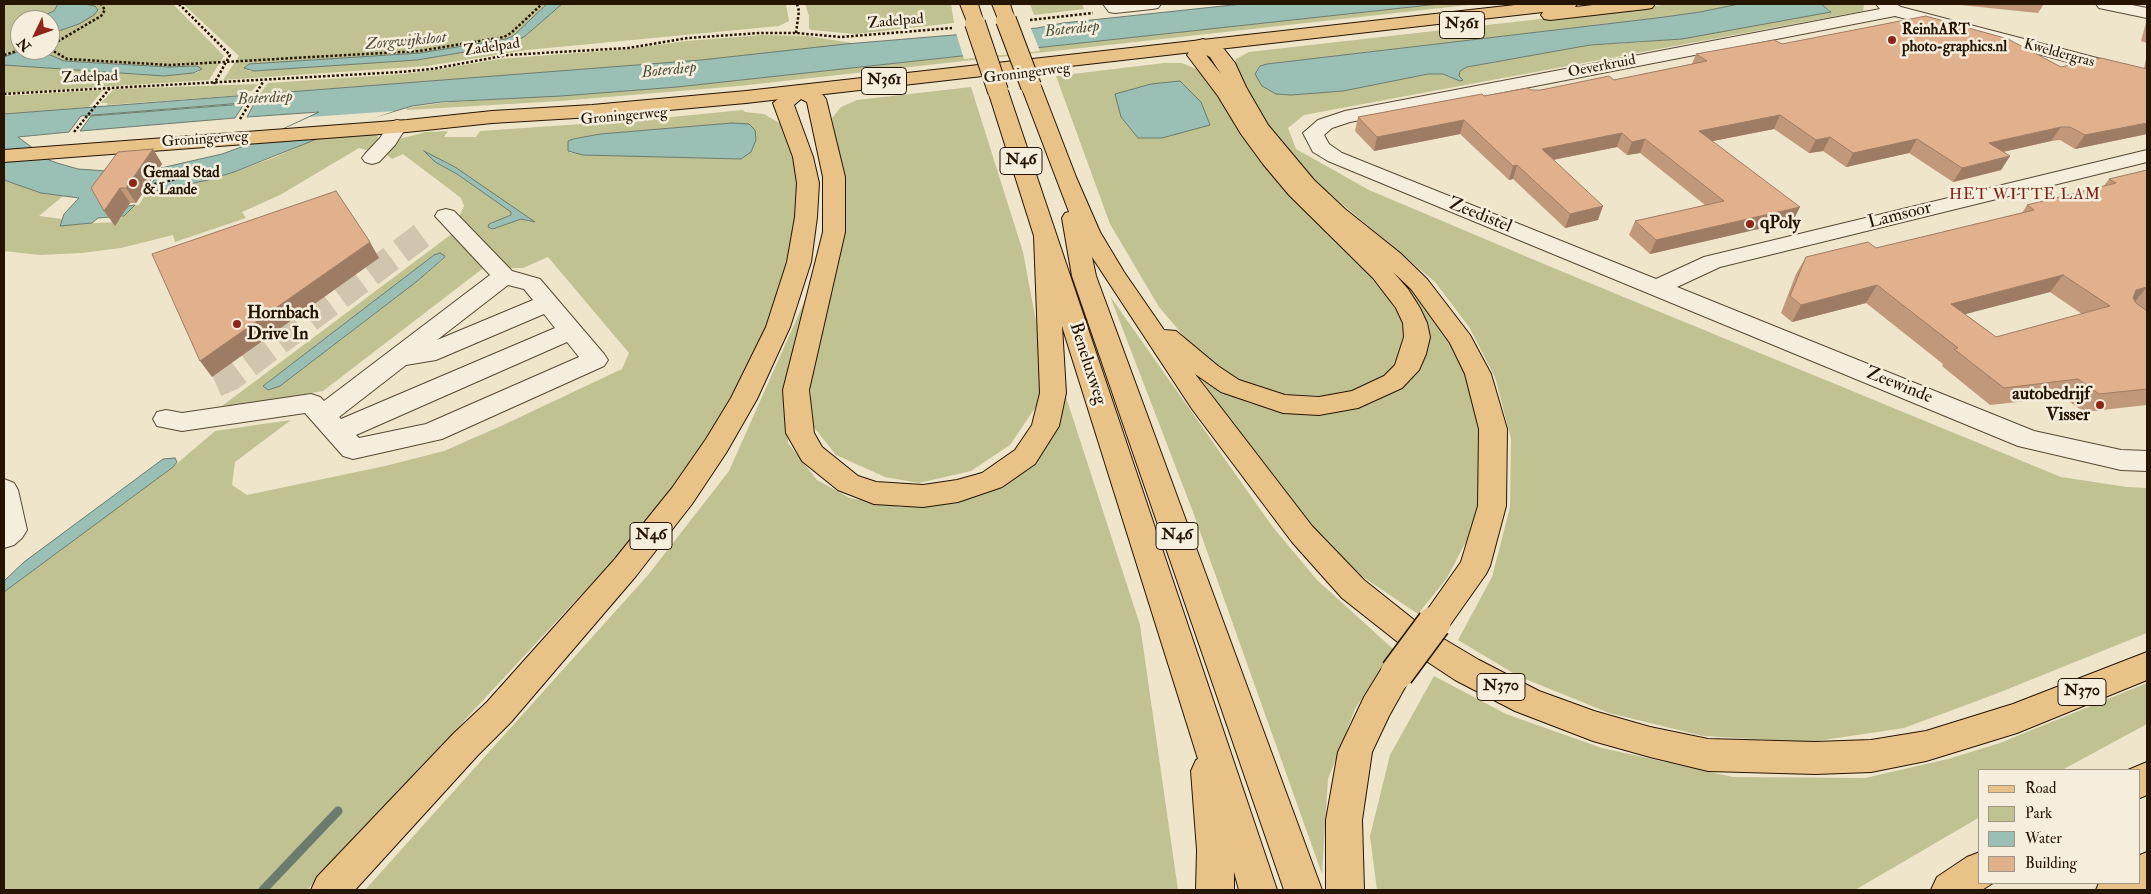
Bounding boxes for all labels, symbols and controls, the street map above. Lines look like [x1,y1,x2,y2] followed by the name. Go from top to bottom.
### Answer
[10,10,60,60] north arrow
[867,11,925,33] street label: Zadelpad
[1440,12,1484,38] road number: N361
[1044,18,1100,42] water label: Boterdiep
[1902,22,2007,57] place label: ReinhART photo-graphics.nl
[365,29,447,55] water label: Zorgwijksloot
[14,34,35,55] text: N
[1886,34,1898,46] marker: ReinhART photo-graphics.nl
[463,35,521,61] street label: Zadelpad
[2022,36,2096,72] street label: Kweldergras
[1567,52,1637,82] street label: Oeverkruid
[641,59,697,83] water label: Boterdiep
[983,60,1071,88] street label: Groningerweg
[62,68,118,88] street label: Zadelpad
[862,68,906,94] road number: N361
[237,88,293,110] water label: Boterdiep
[580,104,668,130] street label: Groningerweg
[161,128,249,152] street label: Groningerweg
[1000,148,1042,175] road number: N46
[143,165,220,200] place label: Gemaal Stad & Lande
[127,177,139,189] marker: Gemaal Stad & Lande
[1947,186,2103,206] district label: HET WITTE LAM
[1445,194,1515,238] street label: Zeedistel
[1866,198,1934,234] street label: Lamsoor
[1760,213,1800,235] place label: qPoly
[1744,218,1756,230] marker: qPoly
[247,303,319,346] place label: Hornbach Drive In
[231,318,243,330] marker: Hornbach Drive In
[1064,320,1110,408] street label: Beneluxweg
[1862,363,1936,409] street label: Zeewinde
[2012,384,2090,426] place label: autobedrijf Visser
[2094,399,2106,411] marker: autobedrijf Visser
[630,522,672,550] road number: N46
[1156,522,1198,550] road number: N46
[1477,674,1525,700] road number: N370
[2058,679,2106,706] road number: N370
[1978,769,2141,884] legend
[2025,779,2056,798] text: Road
[2025,804,2052,823] text: Park
[2025,829,2062,848] text: Water
[2025,854,2077,873] text: Building

